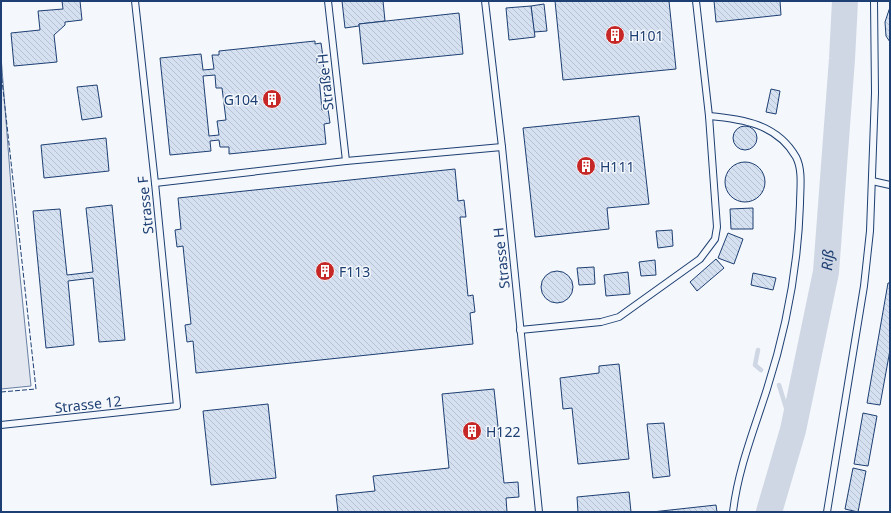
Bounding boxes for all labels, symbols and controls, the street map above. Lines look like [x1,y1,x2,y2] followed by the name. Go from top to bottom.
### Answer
[604,24,626,46] building icon: H101
[629,26,663,45] place label: H101
[313,53,337,111] street label: Straße H
[261,88,283,110] building icon: G104
[224,90,258,109] place label: G104
[575,155,597,177] building icon: H111
[600,157,634,176] place label: H111
[133,175,157,235] street label: Strasse F
[488,226,514,290] street label: Strasse H
[816,248,838,271] water label: Riß
[314,260,336,282] building icon: F113
[339,262,370,281] place label: F113
[54,391,122,417] street label: Strasse 12
[461,420,483,442] building icon: H122
[486,422,520,441] place label: H122

